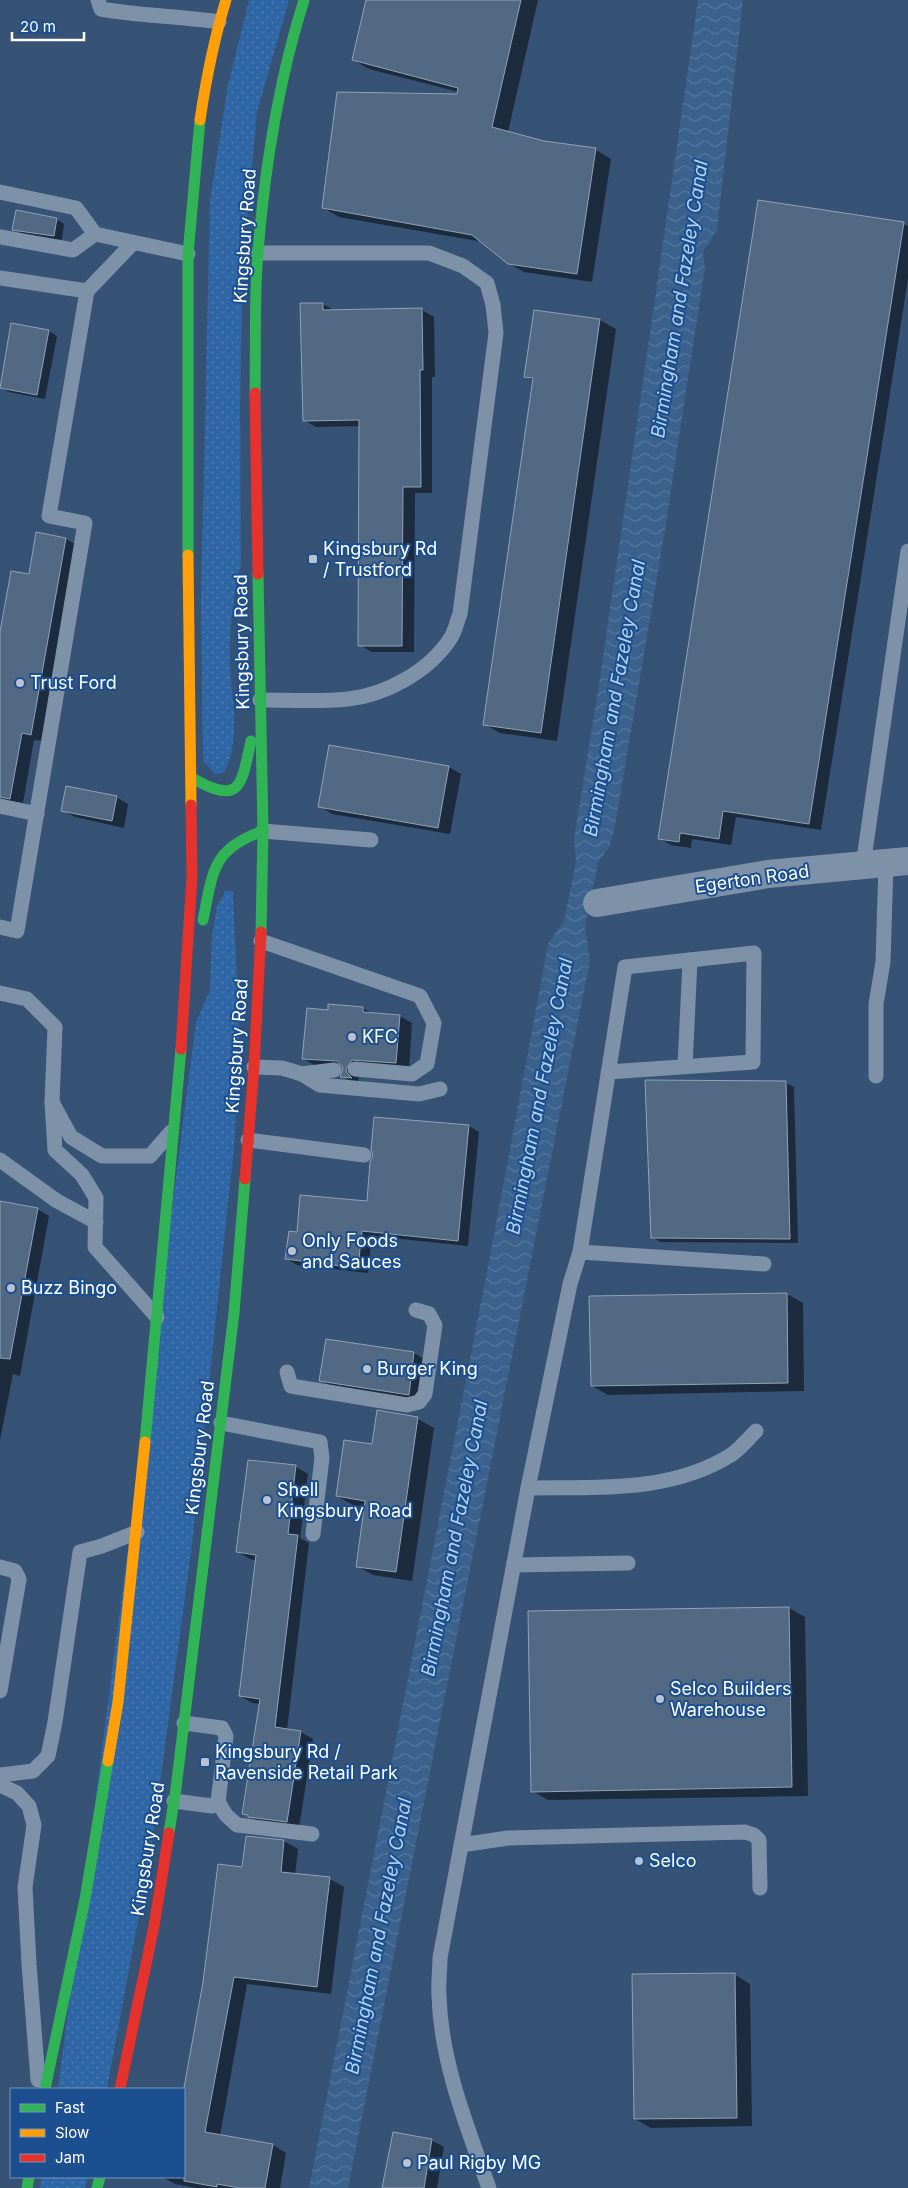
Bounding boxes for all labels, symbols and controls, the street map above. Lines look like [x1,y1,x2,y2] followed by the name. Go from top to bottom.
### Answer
[12,10,85,42] scale bar
[20,17,56,36] text: 20 m
[646,158,713,440] water label: Birmingham and Fazeley Canal
[229,168,260,304] street label: Kingsbury Road
[323,538,437,580] place label: Kingsbury Rd / Trustford
[307,553,319,565] marker: Kingsbury Rd / Trustford
[579,557,650,838] water label: Birmingham and Fazeley Canal
[230,574,253,710] street label: Kingsbury Road
[30,672,117,693] place label: Trust Ford
[14,677,26,689] marker: Trust Ford
[694,860,810,897] street label: Egerton Road
[501,956,578,1236] water label: Birmingham and Fazeley Canal
[221,978,252,1114] street label: Kingsbury Road
[362,1026,398,1047] place label: KFC
[346,1031,358,1043] marker: KFC
[302,1230,401,1272] place label: Only Foods and Sauces
[286,1245,298,1257] marker: Only Foods and Sauces
[21,1277,117,1298] place label: Buzz Bingo
[5,1282,17,1294] marker: Buzz Bingo
[377,1358,478,1379] place label: Burger King
[361,1363,373,1375] marker: Burger King
[181,1380,218,1516] street label: Kingsbury Road
[416,1398,493,1678] water label: Birmingham and Fazeley Canal
[277,1479,412,1521] place label: Shell Kingsbury Road
[261,1494,273,1506] marker: Shell Kingsbury Road
[670,1678,791,1720] place label: Selco Builders Warehouse
[654,1693,666,1705] marker: Selco Builders Warehouse
[215,1741,398,1783] place label: Kingsbury Rd / Ravenside Retail Park
[199,1756,211,1768] marker: Kingsbury Rd / Ravenside Retail Park
[127,1780,168,1917] street label: Kingsbury Road
[340,1796,417,2076] water label: Birmingham and Fazeley Canal
[649,1850,696,1871] place label: Selco
[633,1855,645,1867] marker: Selco
[10,2088,185,2178] legend
[55,2098,85,2117] text: Fast
[55,2123,89,2142] text: Slow
[55,2148,85,2167] text: Jam
[417,2152,541,2173] place label: Paul Rigby MG
[401,2157,413,2169] marker: Paul Rigby MG

